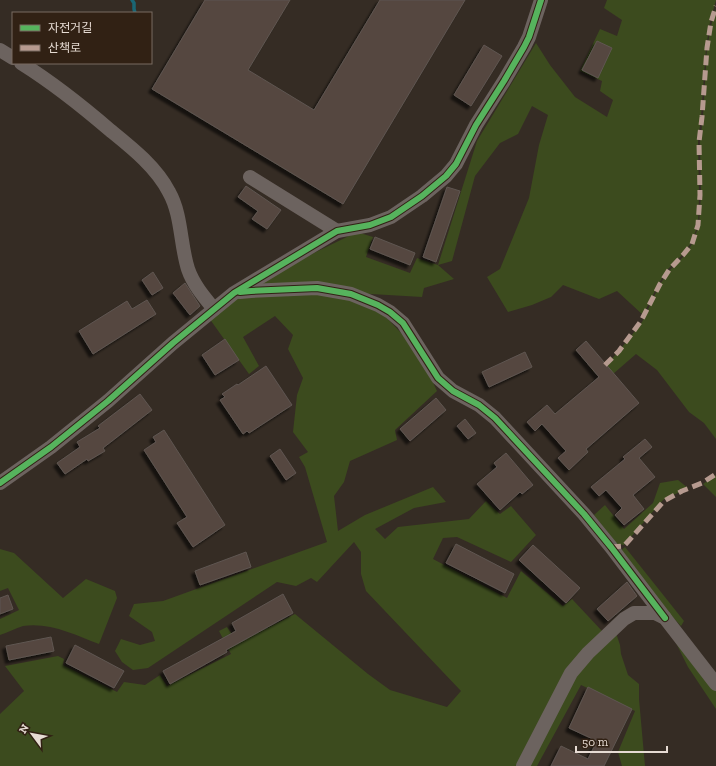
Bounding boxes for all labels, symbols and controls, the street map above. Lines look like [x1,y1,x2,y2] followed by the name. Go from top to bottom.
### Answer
[12,12,152,64] legend
[48,21,92,35] text: 자전거길
[48,41,81,55] text: 산책로
[12,714,52,754] north arrow
[16,721,32,736] text: N
[576,728,667,754] scale bar
[582,735,609,749] text: 50 m

